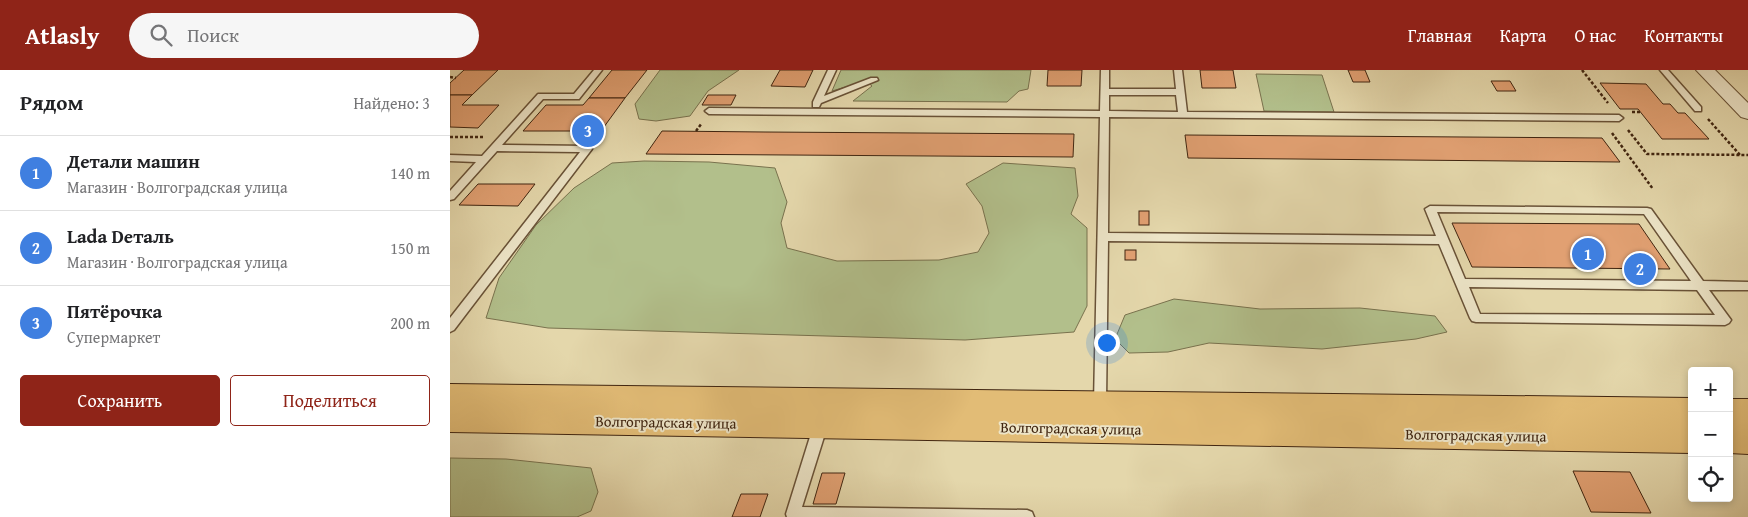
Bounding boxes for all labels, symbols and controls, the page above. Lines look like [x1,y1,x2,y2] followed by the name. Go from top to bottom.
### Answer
[129,13,479,58] search box
[25,18,99,53] text: Atlasly
[147,21,175,49] icon: search
[187,21,239,49] text: Поиск
[1408,22,1472,49] text: Главная
[1500,22,1546,49] text: Карта
[1574,22,1616,49] text: О нас
[1644,22,1723,49] text: Контакты
[20,87,83,118] text: Рядом
[353,91,430,115] text: Найдено: 3
[572,112,604,150] pin: 3
[67,147,200,175] text: Детали машин
[32,161,40,185] text: 1
[390,161,430,185] text: 140 m
[67,175,288,199] text: Магазин · Волгоградская улица
[67,222,174,250] text: Lada Dеталь
[1572,235,1604,273] pin: 1
[32,236,40,260] text: 2
[390,236,430,260] text: 150 m
[67,250,288,274] text: Магазин · Волгоградская улица
[1624,250,1656,288] pin: 2
[67,297,162,325] text: Пятёрочка
[32,311,40,335] text: 3
[390,311,430,335] text: 200 m
[67,325,160,349] text: Супермаркет
[1094,330,1120,356] your location
[1688,367,1733,502] map controls
[1688,367,1733,412] button: +
[20,375,220,426] button: Сохранить
[230,375,430,426] button: Поделиться
[595,410,738,434] street label: Волгоградская улица
[1688,412,1733,457] button: −
[1000,416,1143,440] street label: Волгоградская улица
[1405,423,1548,447] street label: Волгоградская улица
[1688,457,1733,502] button: locate

